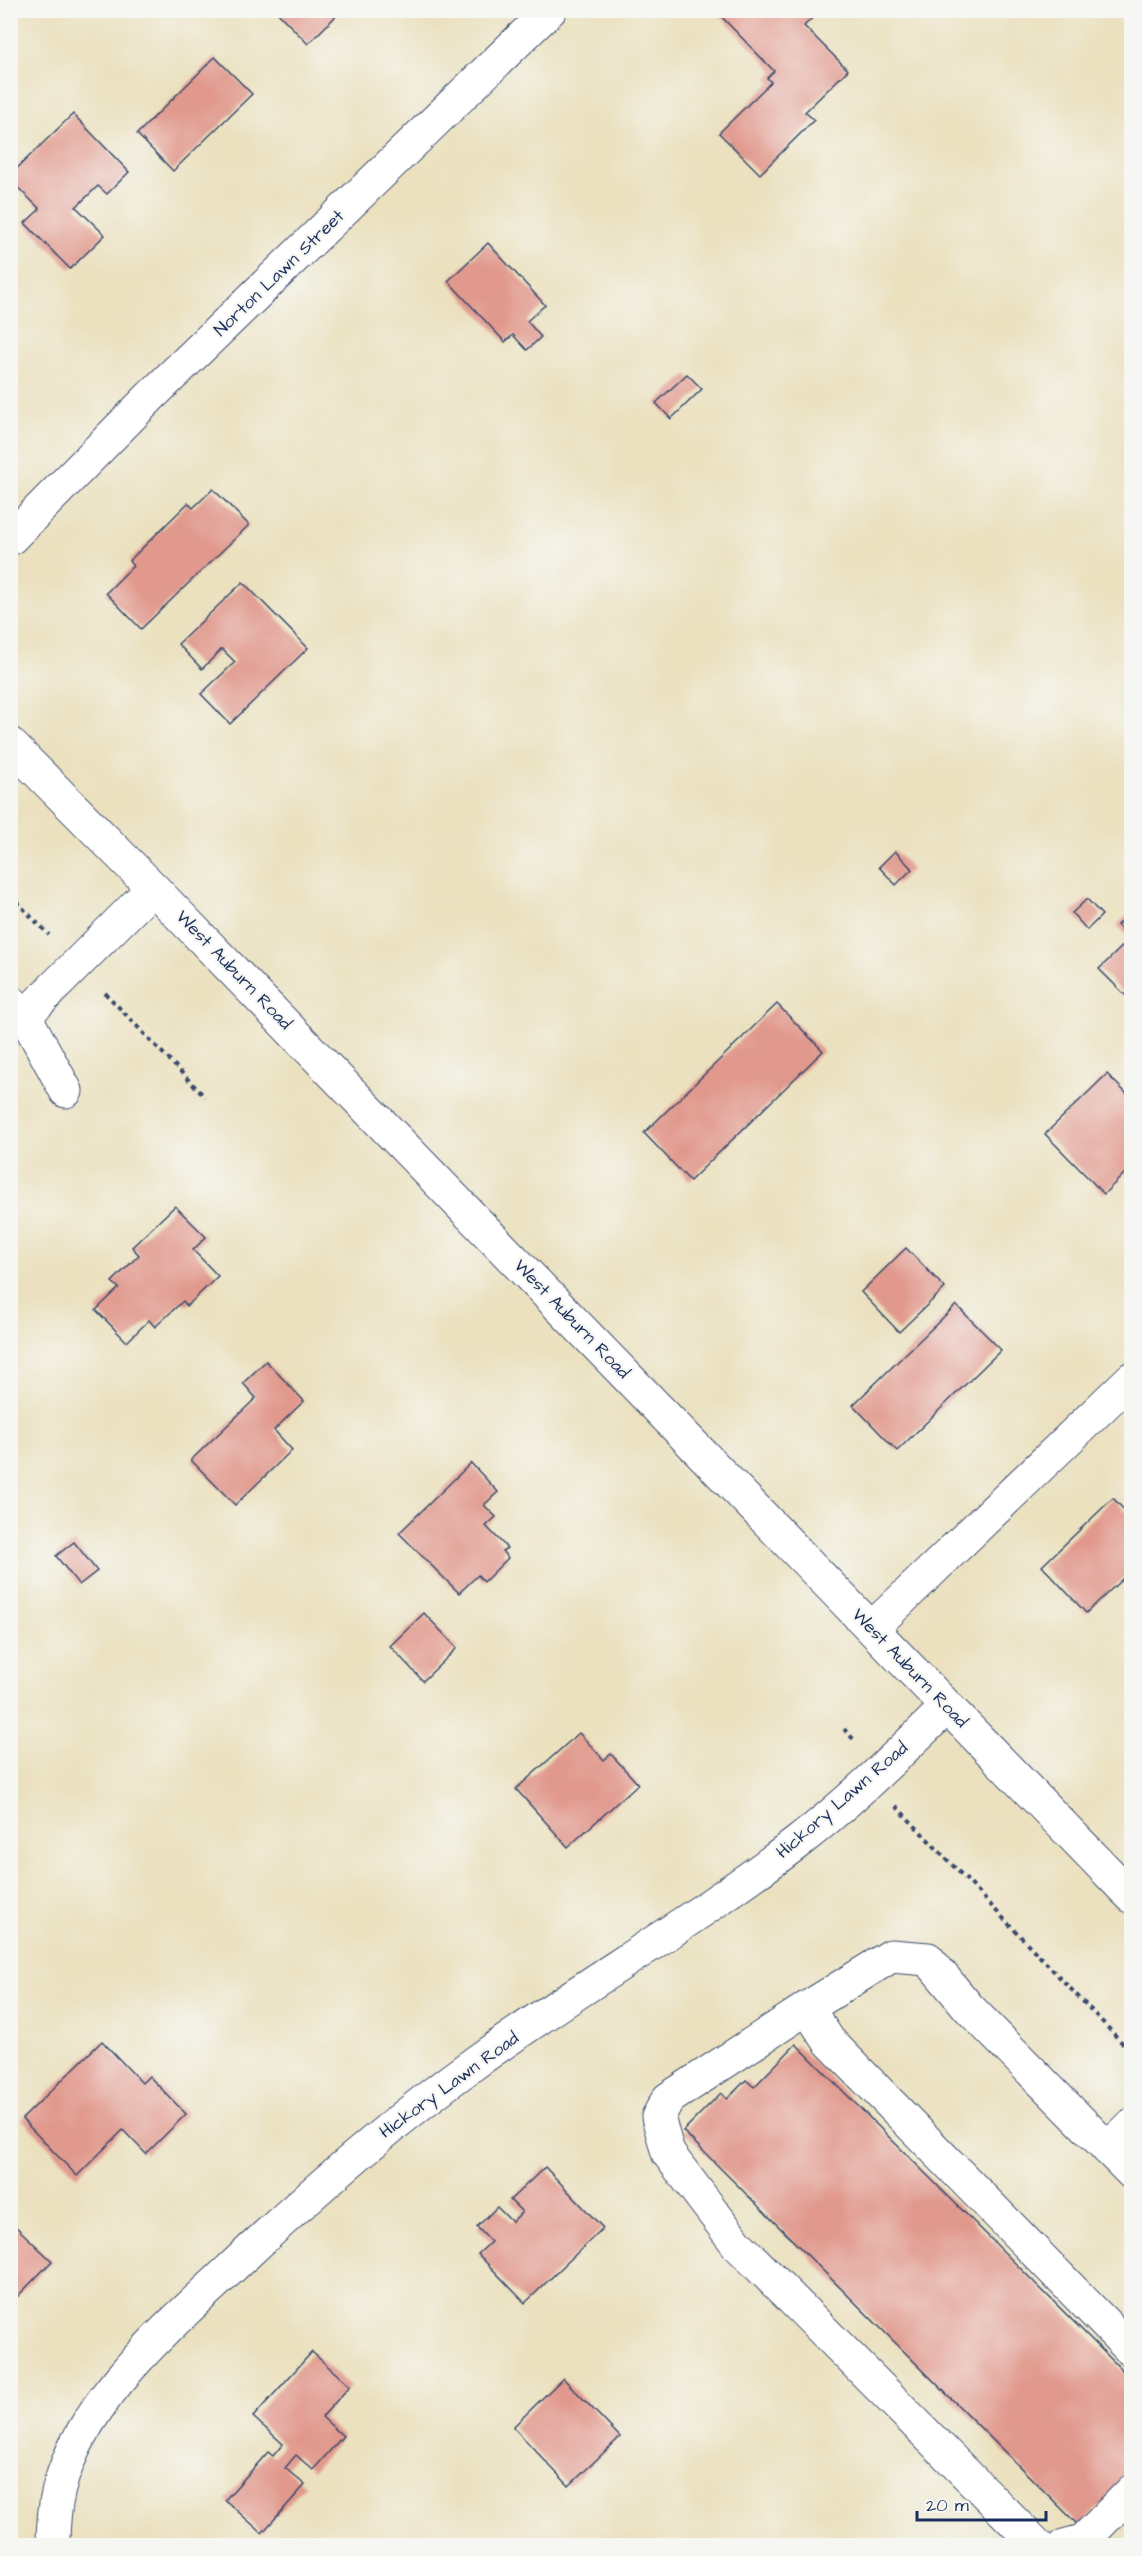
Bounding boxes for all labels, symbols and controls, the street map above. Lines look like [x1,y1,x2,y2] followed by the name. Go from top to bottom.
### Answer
[208,203,350,342] street label: Norton Lawn Street
[170,905,298,1035] street label: West Auburn Road
[508,1254,636,1384] street label: West Auburn Road
[846,1603,974,1733] street label: West Auburn Road
[771,1736,914,1865] street label: Hickory Lawn Road
[374,2026,524,2145] street label: Hickory Lawn Road
[917,2484,1046,2522] scale bar
[926,2493,969,2518] text: 20 m

